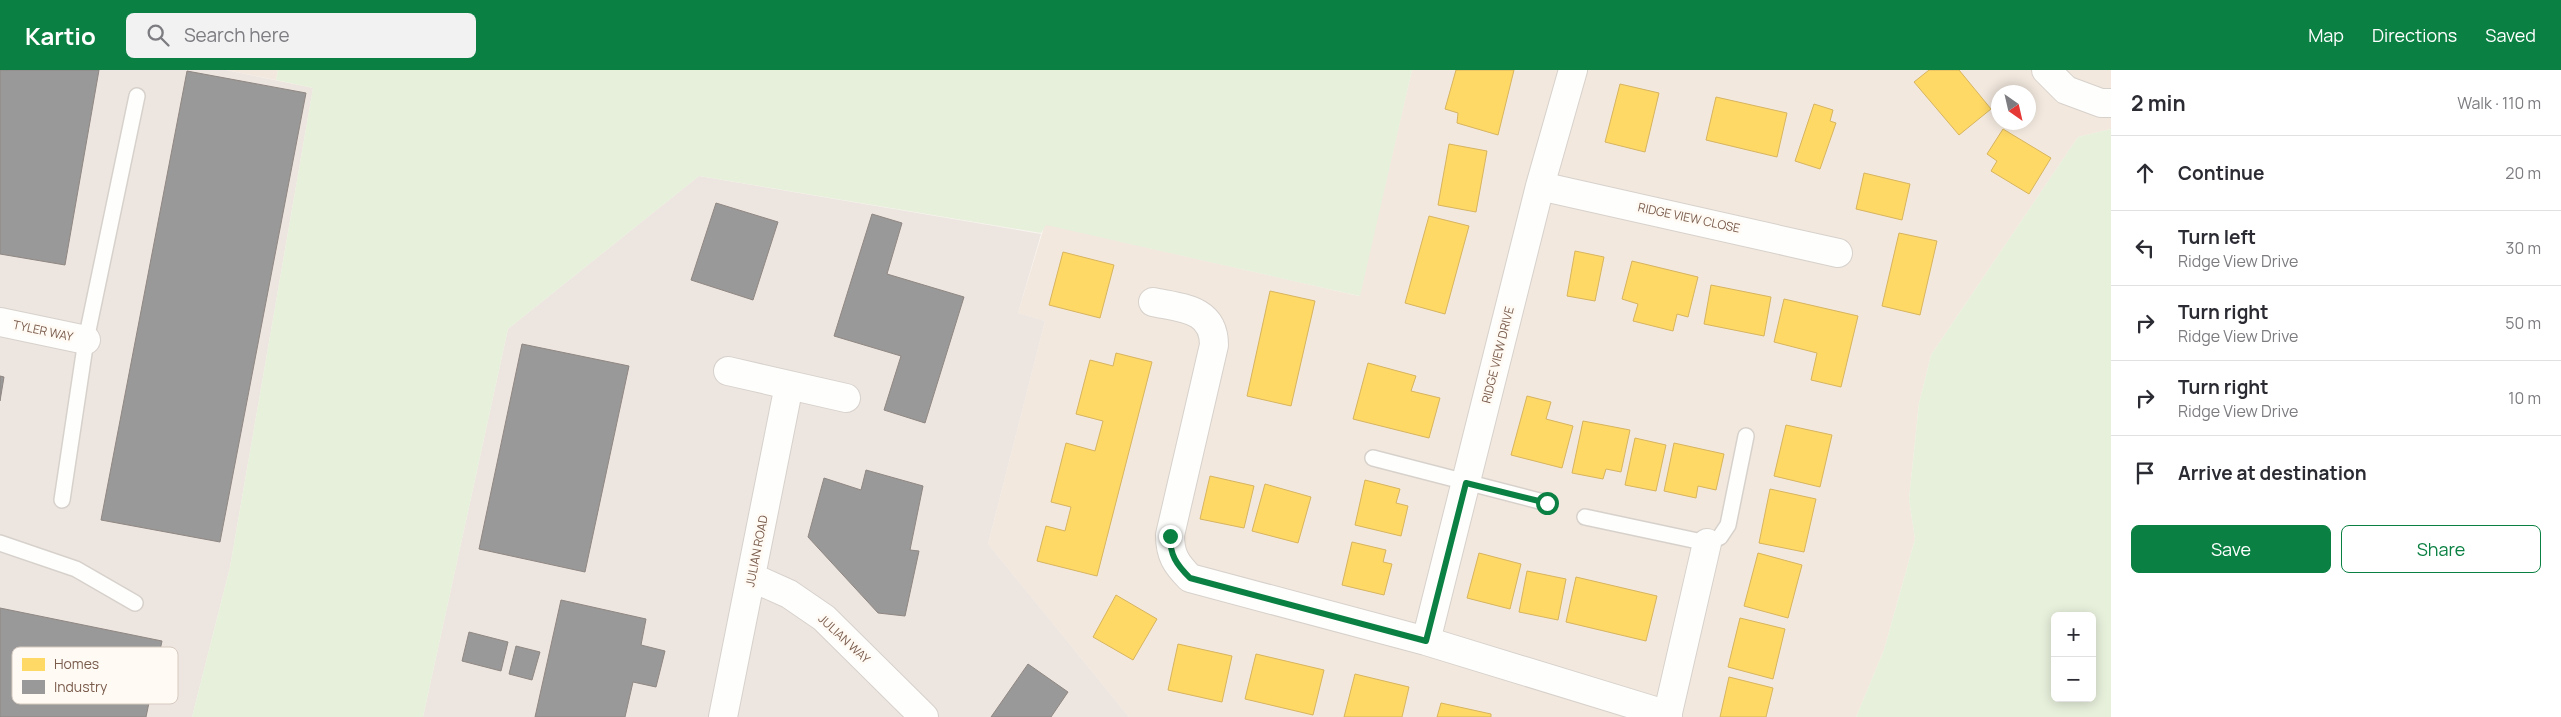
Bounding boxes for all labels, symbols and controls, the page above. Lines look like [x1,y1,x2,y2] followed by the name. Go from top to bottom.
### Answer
[126,13,476,58] search box
[25,19,96,52] text: Kartio
[144,21,172,49] icon: search
[184,22,290,48] text: Search here
[2308,23,2344,47] text: Map
[2372,23,2457,47] text: Directions
[2485,23,2536,47] text: Saved
[1991,85,2036,130] north arrow
[2131,89,2186,117] text: 2 min
[2457,92,2541,114] text: Walk · 110 m
[2131,159,2159,187] icon: ahead
[2178,160,2264,186] text: Continue
[2505,162,2541,184] text: 20 m
[1636,198,1742,237] street label: RIDGE VIEW CLOSE
[2178,224,2256,250] text: Turn left
[2131,234,2159,262] icon: left
[2506,237,2541,259] text: 30 m
[2178,250,2298,272] text: Ridge View Drive
[2178,299,2268,325] text: Turn right
[1477,305,1518,405] street label: RIDGE VIEW DRIVE
[2131,309,2159,337] icon: right
[2505,312,2541,334] text: 50 m
[11,316,75,345] street label: TYLER WAY
[2178,325,2298,347] text: Ridge View Drive
[2178,374,2268,400] text: Turn right
[2131,384,2159,412] icon: right
[2508,387,2541,409] text: 10 m
[2178,400,2298,422] text: Ridge View Drive
[2131,459,2159,487] icon: arrive
[2178,460,2367,486] text: Arrive at destination
[1536,492,1559,515] route start
[741,514,772,588] street label: JULIAN ROAD
[1159,525,1182,548] route end
[2131,525,2331,573] button: Save
[2341,525,2541,573] button: Share
[815,610,874,667] street label: JULIAN WAY
[2051,612,2096,702] map controls
[2051,612,2096,657] button: +
[12,647,178,704] legend
[54,654,99,673] text: Homes
[2051,657,2096,702] button: −
[54,677,108,696] text: Industry

